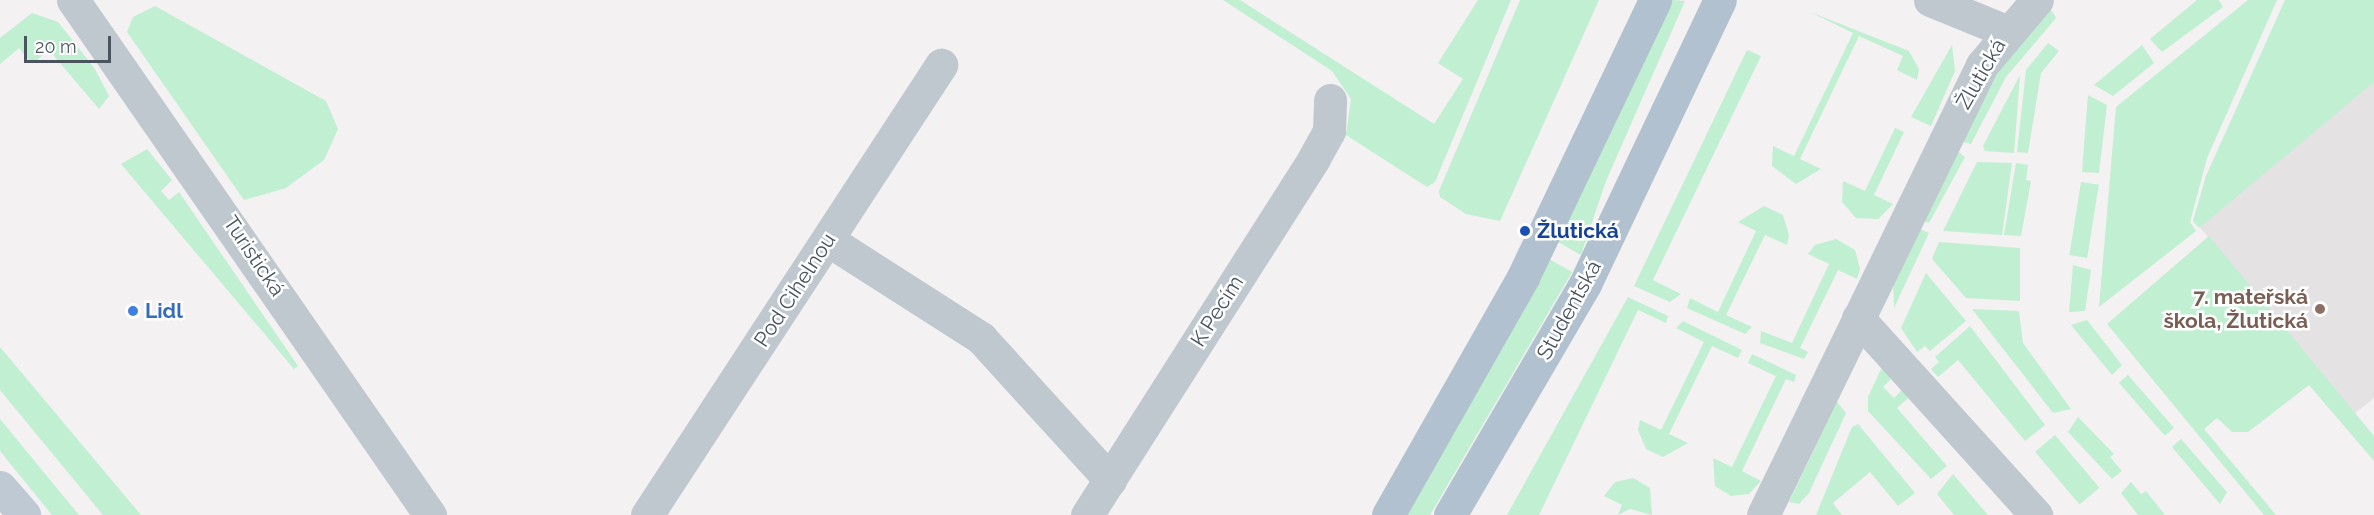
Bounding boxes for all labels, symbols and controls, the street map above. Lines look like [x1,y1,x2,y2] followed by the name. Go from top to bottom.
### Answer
[27,24,114,62] scale bar
[1951,34,2011,114] street label: Žlutická
[35,36,77,57] text: 20 m
[218,211,290,301] street label: Turistická
[1537,218,1619,244] place label: Žlutická
[1518,224,1532,238] marker: Žlutická
[749,229,841,351] street label: Pod Cihelnou
[1531,256,1607,364] street label: Studentská
[1185,271,1249,351] street label: K Pecím
[2163,284,2308,334] place label: 7. mateřská škola, Žlutická
[145,298,183,324] place label: Lidl
[2313,302,2327,316] marker: 7. mateřská škola, Žlutická
[126,304,140,318] marker: Lidl

